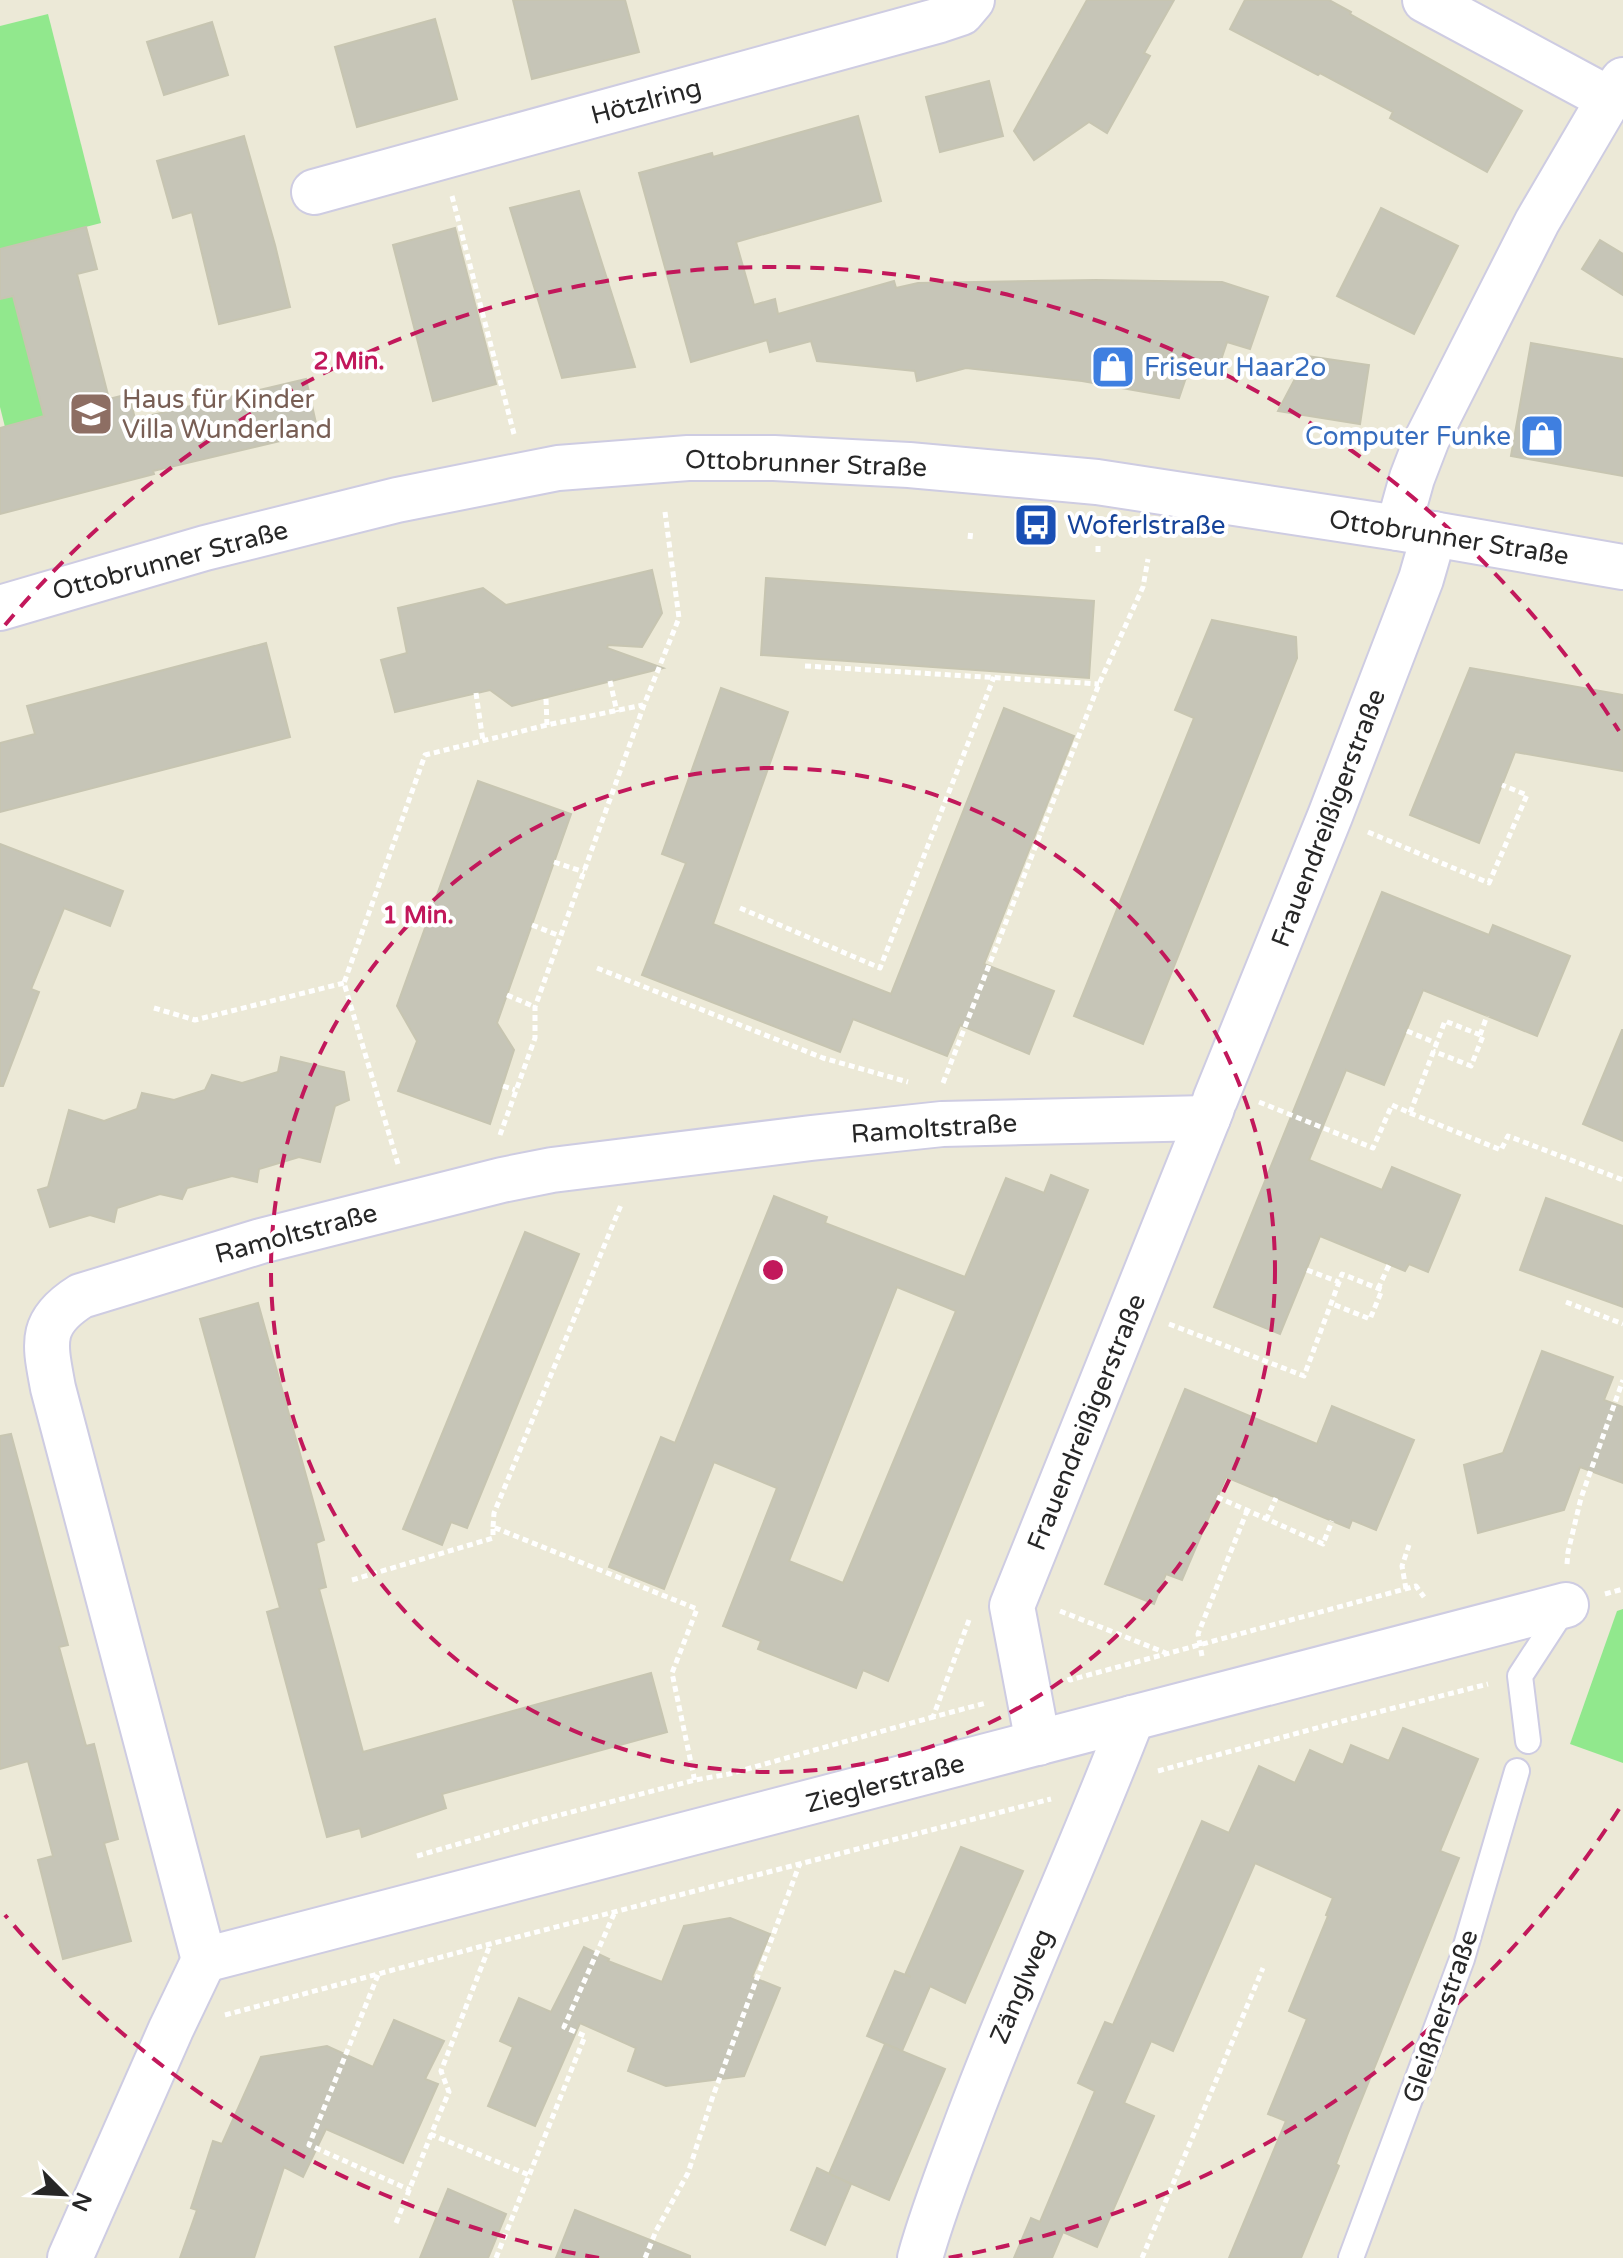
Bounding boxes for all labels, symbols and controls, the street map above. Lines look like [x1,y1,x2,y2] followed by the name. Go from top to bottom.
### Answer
[588,72,705,131] street label: Hötzlring
[1089,343,1137,391] shop icon: Friseur Haar2o
[313,347,385,376] text: 2 Min.
[1144,352,1326,383] place label: Friseur Haar2o
[122,384,332,445] place label: Haus für Kinder Villa Wunderland
[67,390,115,438] school or university icon: Haus für Kinder Villa Wunderland
[1518,412,1566,460] shop icon: Computer Funke
[1305,421,1511,452] place label: Computer Funke
[684,444,928,483] street label: Ottobrunner Straße
[1012,501,1060,549] bus stop icon: Woferlstraße
[1327,503,1571,572] street label: Ottobrunner Straße
[1067,510,1226,541] place label: Woferlstraße
[49,514,291,607] street label: Ottobrunner Straße
[1265,685,1392,952] street label: Frauendreißigerstraße
[382,901,454,930] text: 1 Min.
[850,1107,1018,1150] street label: Ramoltstraße
[212,1197,381,1270] street label: Ramoltstraße
[759,1256,787,1284] centre of rings
[1021,1289,1152,1555] street label: Frauendreißigerstraße
[803,1747,968,1820] street label: Zieglerstraße
[983,1924,1059,2048] street label: Zänglweg
[1396,1926,1485,2107] street label: Gleißnerstraße
[24,2154,104,2234] north arrow
[66,2188,97,2215] text: N

